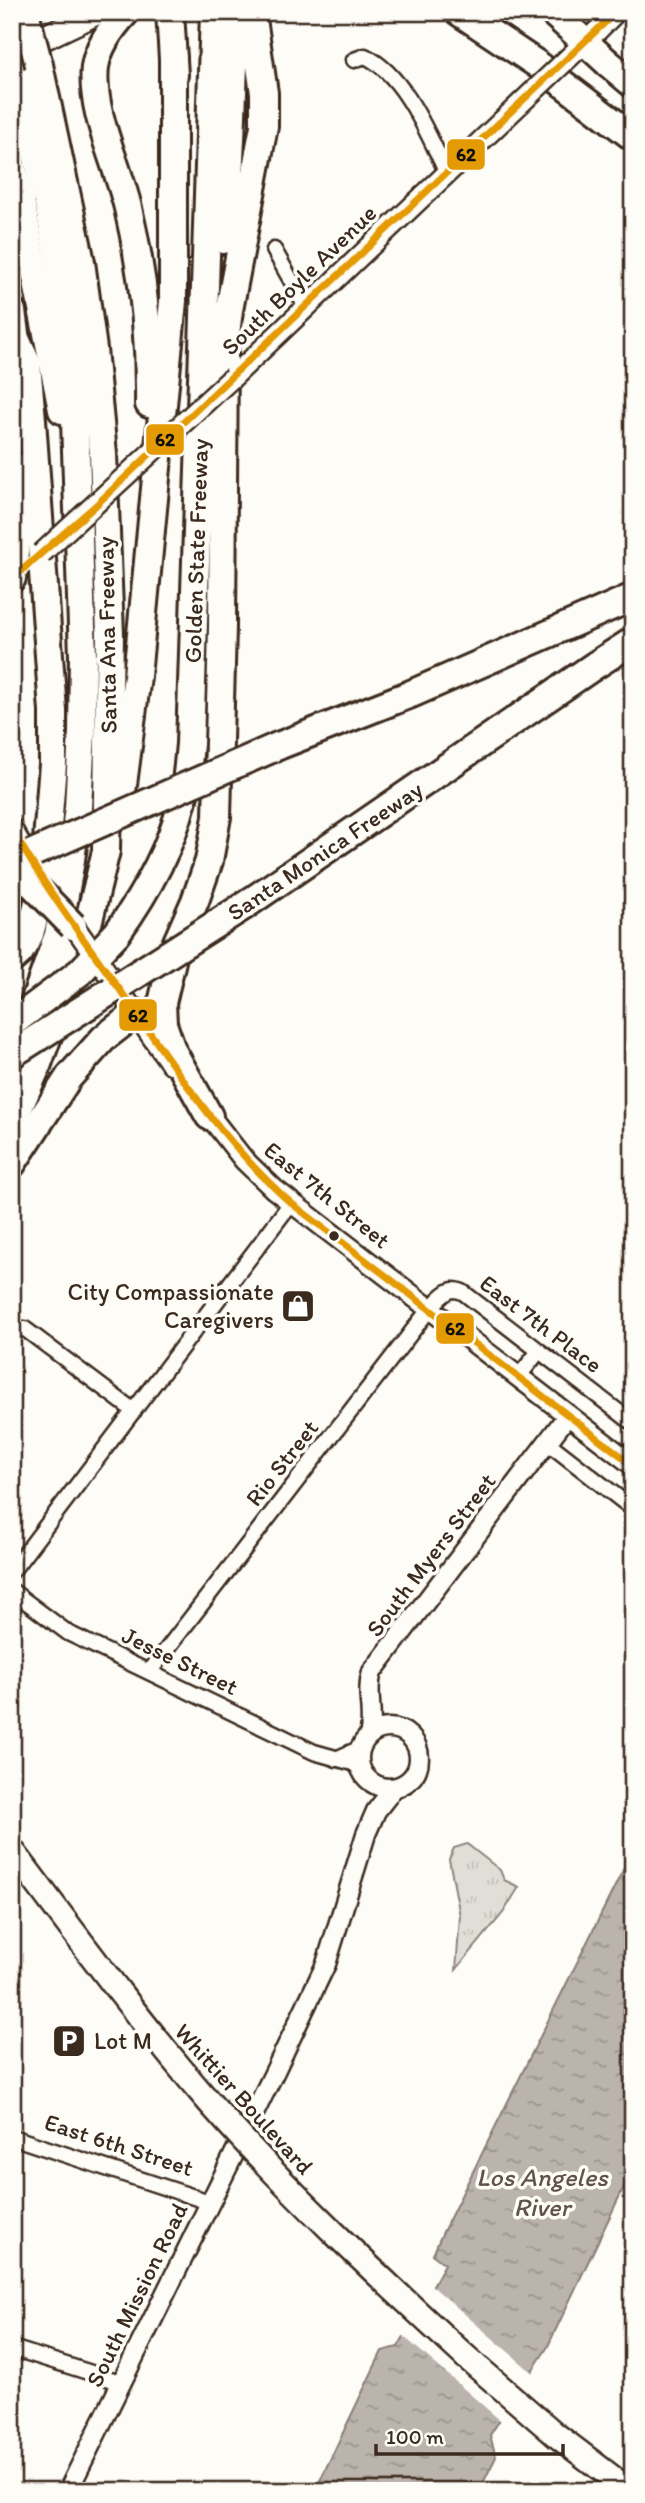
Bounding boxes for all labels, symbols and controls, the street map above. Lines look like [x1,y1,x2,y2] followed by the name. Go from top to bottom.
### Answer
[446,138,486,171] line badge: 62
[456,143,476,166] text: 62
[215,198,382,361] street label: South Boyle Avenue
[145,423,185,456] line badge: 62
[155,428,175,451] text: 62
[178,438,214,664] street label: Golden State Freeway
[90,536,123,734] street label: Santa Ana Freeway
[222,774,428,927] street label: Santa Monica Freeway
[118,998,158,1032] line badge: 62
[128,1004,148,1027] text: 62
[258,1135,396,1254] street label: East 7th Street
[327,1229,341,1243] unlabelled marker
[474,1268,608,1379] street label: East 7th Place
[68,1277,274,1334] place label: City Compassionate Caregivers
[279,1287,317,1325] shop icon: City Compassionate Caregivers
[435,1312,475,1345] line badge: 62
[445,1317,465,1340] text: 62
[239,1414,324,1512] street label: Rio Street
[360,1467,502,1642] street label: South Myers Street
[118,1620,243,1701] street label: Jesse Street
[169,2017,320,2180] street label: Whittier Boulevard
[50,2022,88,2060] parking icon: Lot M
[94,2026,152,2055] place label: Lot M
[41,2107,197,2182] street label: East 6th Street
[476,2161,609,2223] water label: Los Angeles River
[79,2198,194,2392] street label: South Mission Road
[376,2412,563,2456] scale bar
[386,2424,444,2449] text: 100 m

